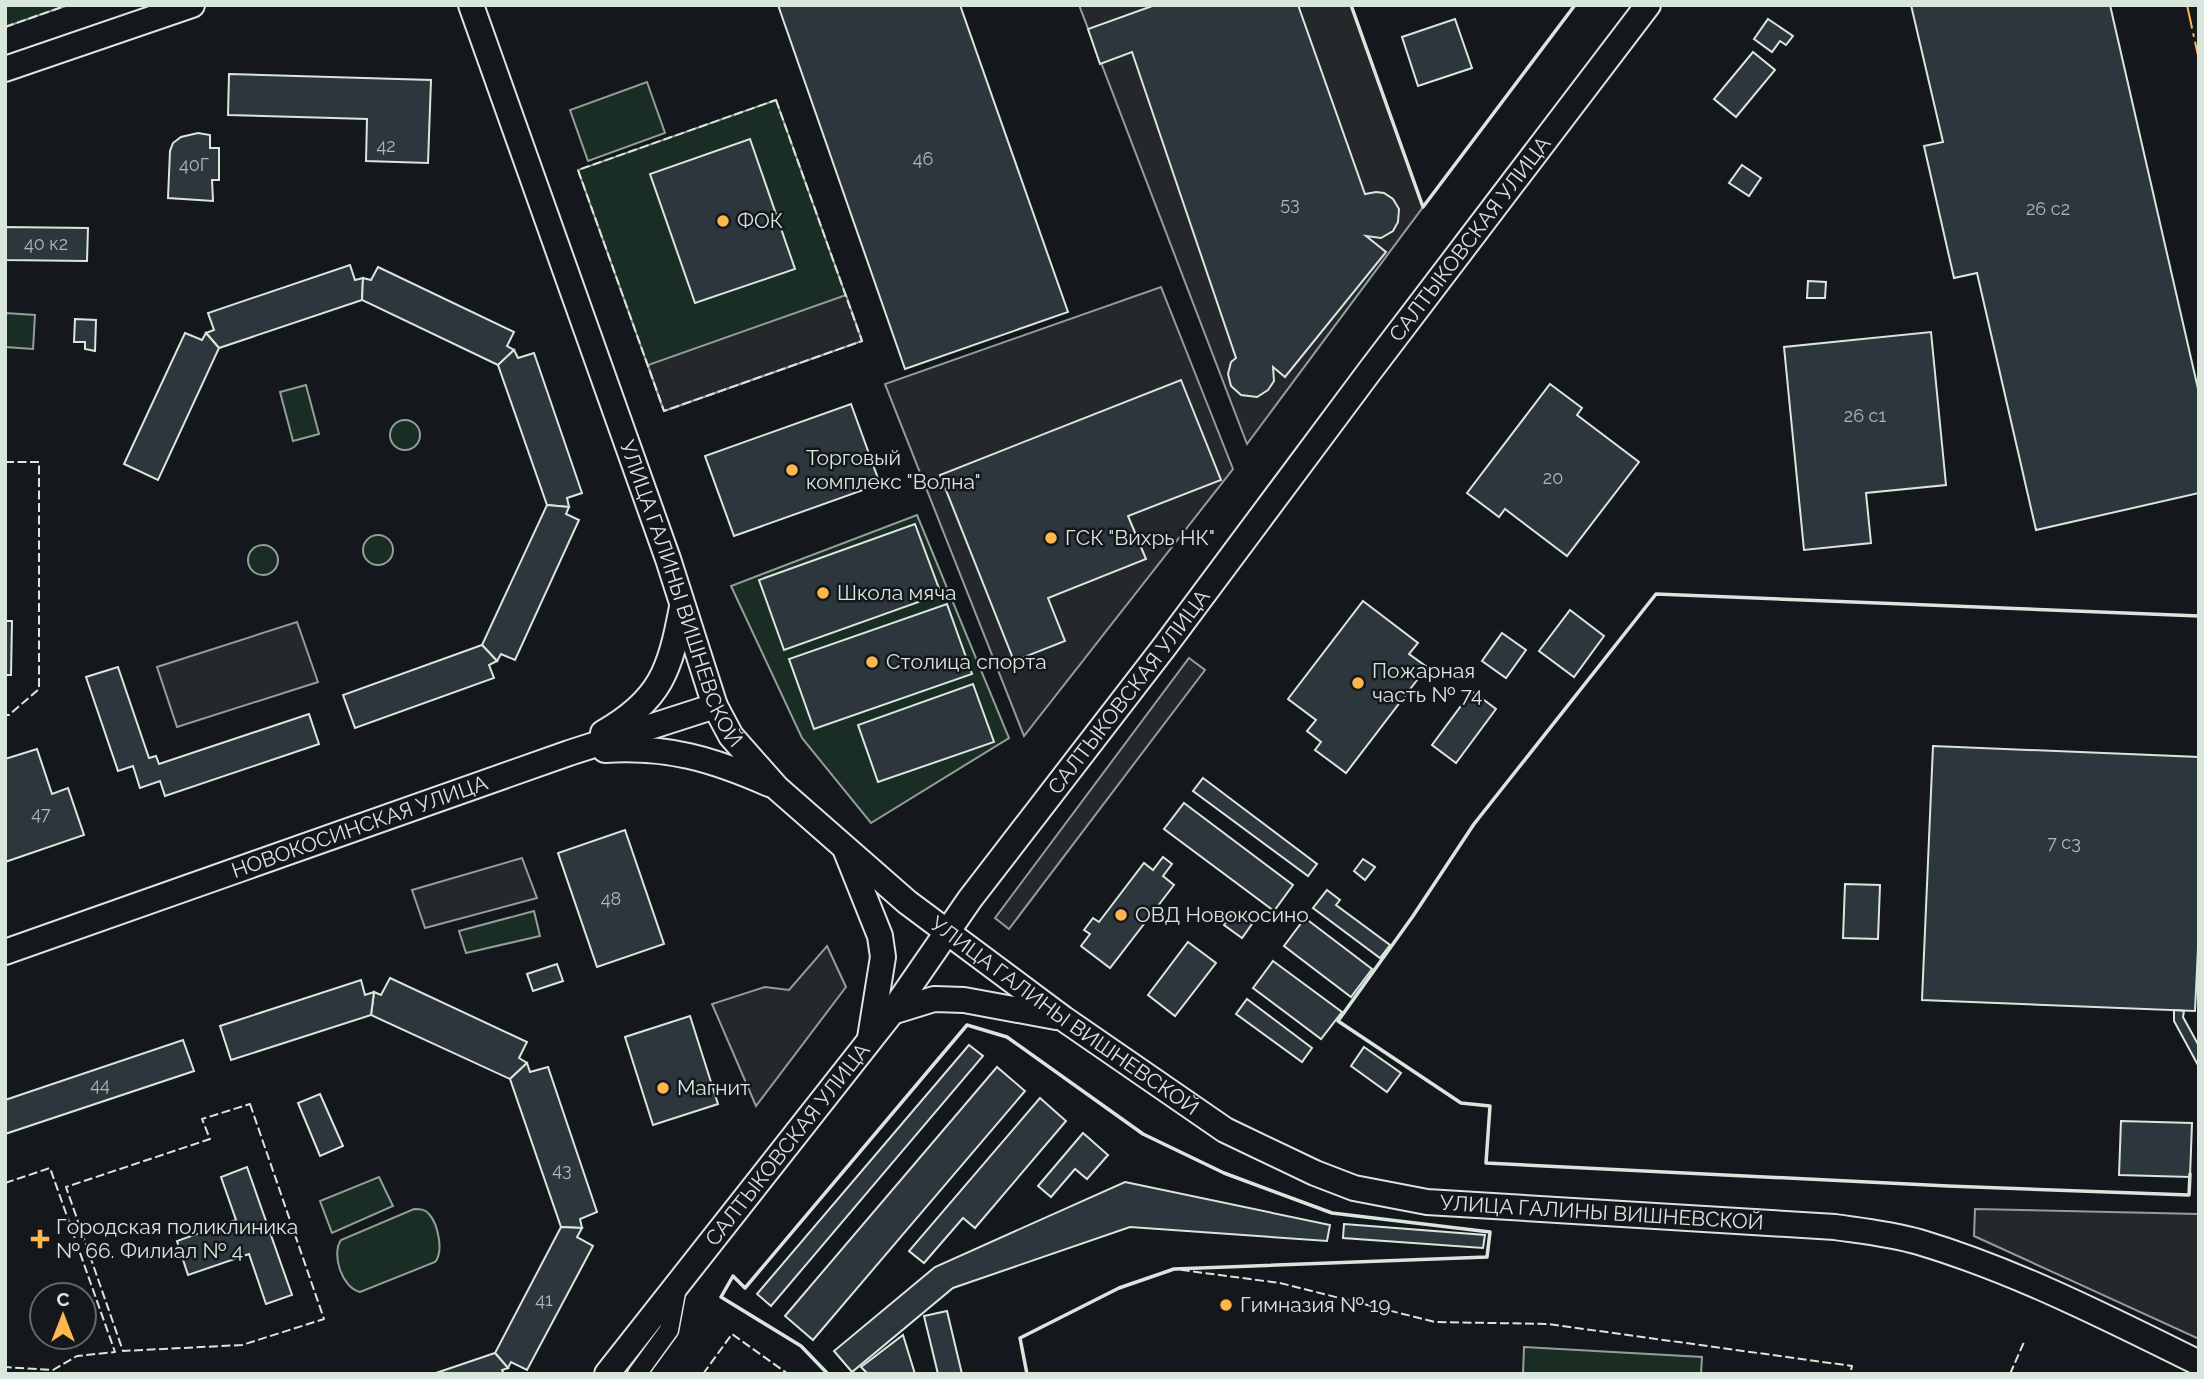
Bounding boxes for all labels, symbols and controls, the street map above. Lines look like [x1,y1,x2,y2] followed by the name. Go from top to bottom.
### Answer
[1384,131,1556,346] street label: САЛТЫКОВСКАЯ УЛИЦА
[376,135,396,156] house number: 42
[913,148,933,169] house number: 46
[179,154,209,175] house number: 40Г
[1280,193,1300,214] house number: 53
[2026,198,2070,219] house number: 26 с2
[737,208,783,233] place label: ФОК
[715,213,731,229] marker: ФОК
[24,233,68,254] house number: 40 к2
[1844,405,1886,426] house number: 26 с1
[615,437,748,752] street label: УЛИЦА ГАЛИНЫ ВИШНЕВСКОЙ
[806,445,981,494] place label: Торговый комплекс "Волна"
[784,462,800,478] marker: Торговый комплекс "Волна"
[1543,467,1563,488] house number: 20
[1065,525,1215,550] place label: ГСК "Вихрь НК"
[1043,530,1059,546] marker: ГСК "Вихрь НК"
[837,580,956,605] place label: Школа мяча
[1042,584,1215,799] street label: САЛТЫКОВСКАЯ УЛИЦА
[815,585,831,601] marker: Школа мяча
[886,649,1047,674] place label: Столица спорта
[864,654,880,670] marker: Столица спорта
[1372,658,1482,707] place label: Пожарная часть № 74
[1350,675,1366,691] marker: Пожарная часть № 74
[228,770,491,883] street label: НОВОКОСИНСКАЯ УЛИЦА
[31,803,51,824] house number: 47
[2047,832,2081,853] house number: 7 с3
[601,888,621,909] house number: 48
[1135,902,1309,927] place label: ОВД Новокосино
[1113,907,1129,923] marker: ОВД Новокосино
[926,911,1204,1120] street label: УЛИЦА ГАЛИНЫ ВИШНЕВСКОЙ
[700,1038,875,1251] street label: САЛТЫКОВСКАЯ УЛИЦА
[90,1074,110,1095] house number: 44
[677,1075,750,1100] place label: Магнит
[655,1080,671,1096] marker: Магнит
[552,1159,572,1180] house number: 43
[1439,1190,1765,1235] street label: УЛИЦА ГАЛИНЫ ВИШНЕВСКОЙ
[56,1214,298,1263] place label: Городская поликлиника № 66. Филиал № 4
[30,1229,50,1249] marker: Городская поликлиника № 66. Филиал № 4
[28,1281,98,1351] north arrow
[56,1288,70,1310] text: С
[535,1289,553,1310] house number: 41
[1240,1292,1391,1317] place label: Гимназия № 19
[1218,1297,1234,1313] marker: Гимназия № 19

